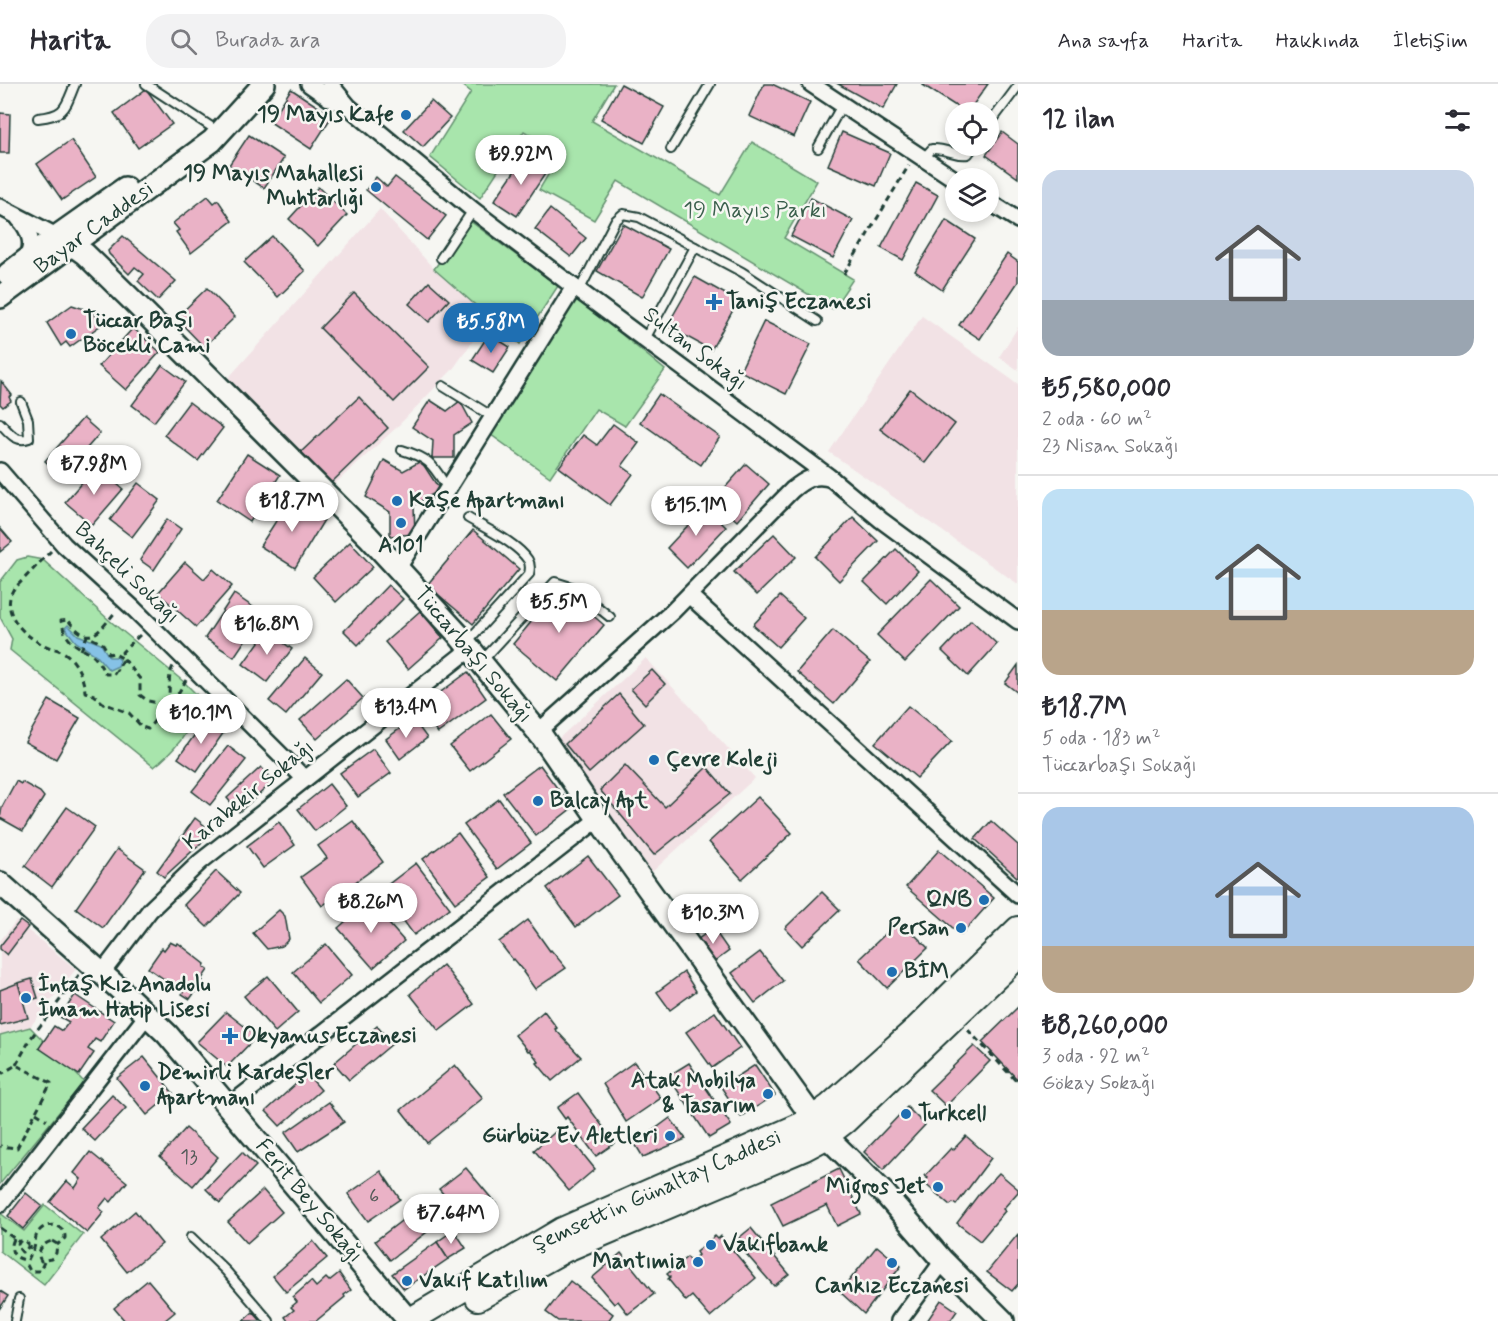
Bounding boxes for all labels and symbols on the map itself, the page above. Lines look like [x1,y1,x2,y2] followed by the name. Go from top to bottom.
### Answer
[257,101,394,129] place label: 19 Mayıs Kafe
[399,108,413,122] marker: 19 Mayıs Kafe
[472,135,570,186] pin: ₺9.92M
[183,160,364,214] place label: 19 Mayıs Mahallesi Muhtarlığı
[29,175,159,281] street label: Bayar Caddesi
[369,180,383,194] marker: 19 Mayıs Mahallesi Muhtarlığı
[683,197,827,225] park label: 19 Mayıs Parkı
[726,288,872,316] place label: Taniş Eczanesi
[707,295,721,309] marker: Taniş Eczanesi
[637,301,753,398] street label: Sultan Sokağı
[442,303,540,354] pin: ₺5.58M
[83,307,210,360] place label: Tüccar Başı Böcekli Cami
[64,327,78,341] marker: Tüccar Başı Böcekli Cami
[45,445,143,496] pin: ₺7.98M
[243,482,341,533] pin: ₺18.7M
[647,486,745,537] pin: ₺15.1M
[409,487,565,517] place label: Kaşe Apartmanı
[390,494,404,508] marker: Kaşe Apartmanı
[68,516,186,631] street label: Bahçeli Sokağı
[394,516,408,530] marker: A101
[378,532,424,560] place label: A101
[407,581,538,730] street label: Tüccarbaşı Sokağı
[517,583,601,634] pin: ₺5.5M
[218,605,316,656] pin: ₺16.8M
[357,688,455,739] pin: ₺13.4M
[152,694,250,745] pin: ₺10.1M
[178,734,321,857] street label: Karabekir Sokağı
[666,746,778,775] place label: Çevre Koleji
[647,753,661,767] marker: Çevre Koleji
[550,787,649,817] place label: Balcay Apt
[531,794,545,808] marker: Balcay Apt
[322,883,420,934] pin: ₺8.26M
[926,886,972,914] place label: QNB
[977,893,991,907] marker: QNB
[664,894,762,945] pin: ₺10.3M
[887,914,949,942] place label: Persan
[954,921,968,935] marker: Persan
[904,958,949,986] place label: BİM
[885,965,899,979] marker: BİM
[38,971,211,1024] place label: İntaş Kız Anadolu İmam Hatip Lisesi
[19,991,33,1005] marker: İntaş Kız Anadolu İmam Hatip Lisesi
[242,1022,417,1050] place label: Okyanus Eczanesi
[223,1029,237,1043] marker: Okyanus Eczanesi
[157,1059,335,1114] place label: Demirli Kardeşler Apartmanı
[631,1067,756,1120] place label: Atak Mobilya & Tasarım
[138,1079,152,1093] marker: Demirli Kardeşler Apartmanı
[761,1087,775,1101] marker: Atak Mobilya & Tasarım
[918,1100,987,1128] place label: Turkcell
[899,1107,913,1121] marker: Turkcell
[482,1122,658,1150] place label: Gürbüz Ev Aletleri
[528,1123,786,1259] street label: Şemsettin Günaltay Caddesi
[663,1129,677,1143] marker: Gürbüz Ev Aletleri
[248,1133,369,1269] street label: Ferit Bey Sokağı
[180,1144,198,1171] house number: 13
[826,1173,927,1205] place label: Migros Jet
[931,1180,945,1194] marker: Migros Jet
[369,1183,379,1210] house number: 6
[402,1194,500,1245] pin: ₺7.64M
[723,1231,828,1259] place label: Vakıfbank
[704,1238,718,1252] marker: Vakıfbank
[592,1248,686,1276] place label: Mantımia
[691,1255,705,1269] marker: Mantımia
[885,1256,899,1270] marker: Cankız Eczanesi
[419,1267,548,1295] place label: Vakıf Katılım
[814,1272,970,1300] place label: Cankız Eczanesi
[400,1274,414,1288] marker: Vakıf Katılım

